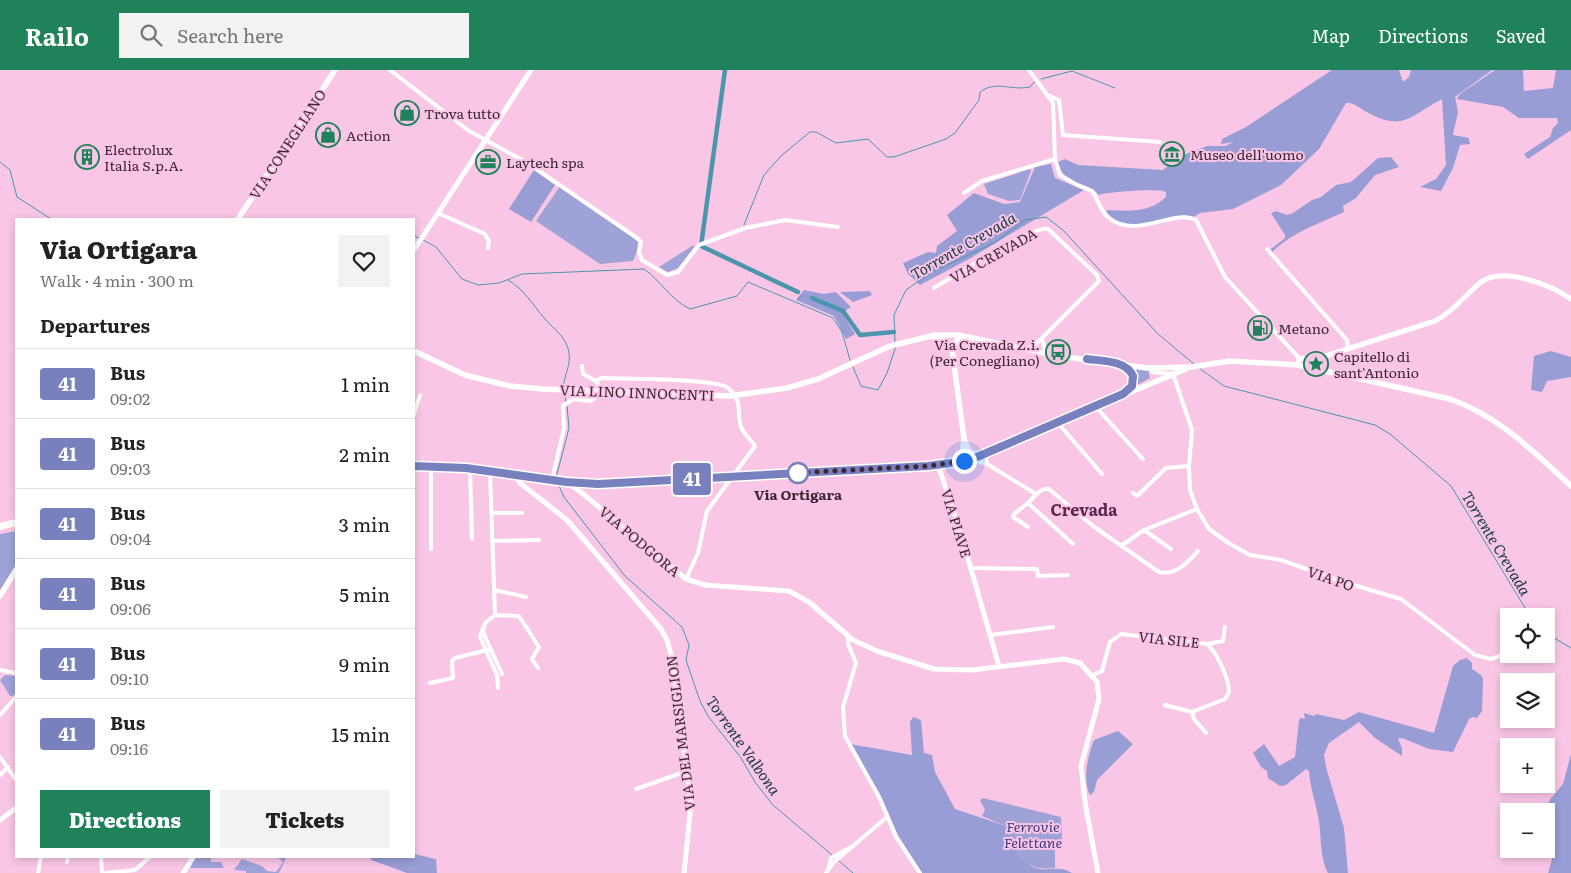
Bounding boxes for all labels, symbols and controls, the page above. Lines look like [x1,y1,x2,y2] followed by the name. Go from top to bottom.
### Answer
[119,13,469,58] search box
[25,18,89,53] text: Railo
[137,21,165,49] icon: search
[177,21,283,49] text: Search here
[1312,22,1350,49] text: Map
[1378,22,1468,49] text: Directions
[1496,22,1546,49] text: Saved
[244,85,330,203] street label: VIA CONEGLIANO
[394,100,420,126] shop icon: Trova tutto
[424,103,500,123] place label: Trova tutto
[315,122,341,148] shop icon: Action
[346,125,391,145] place label: Action
[104,139,183,175] place label: Electrolux Italia S.p.A.
[1159,141,1185,167] museum icon: Museo dell'uomo
[74,144,100,170] building icon: Electrolux Italia S.p.A.
[1190,144,1304,164] place label: Museo dell'uomo
[475,149,501,175] office icon: Laytech spa
[506,152,585,172] place label: Laytech spa
[906,205,1020,285] water label: Torrente Crevada
[946,222,1041,287] street label: VIA CREVADA
[40,231,197,266] text: Via Ortigara
[338,235,390,287] button: heart
[40,268,194,292] text: Walk · 4 min · 300 m
[40,311,150,339] text: Departures
[1247,315,1273,341] fuel station icon: Metano
[1278,318,1329,338] place label: Metano
[930,334,1040,370] place label: Via Crevada Z.i. (Per Conegliano)
[1045,339,1071,365] bus stop icon: Via Crevada Z.i. (Per Conegliano)
[1334,346,1419,382] place label: Capitello di sant'Antonio
[1303,351,1329,377] place icon: Capitello di sant'Antonio
[110,358,145,386] text: Bus
[58,370,77,397] text: 41
[341,370,390,398] text: 1 min
[559,379,715,405] street label: VIA LINO INNOCENTI
[110,386,150,410] text: 09:02
[110,428,145,456] text: Bus
[58,440,77,467] text: 41
[339,440,390,468] text: 2 min
[952,449,977,474] your location
[110,456,151,480] text: 09:03
[787,462,809,484] marker: Via Ortigara
[670,463,714,495] line badge: 41
[683,465,701,492] text: 41
[754,484,843,504] place label: Via Ortigara
[937,486,977,560] street label: VIA PIAVE
[1457,486,1538,600] water label: Torrente Crevada
[1050,497,1118,521] district label: Crevada
[110,498,145,526] text: Bus
[595,501,685,581] street label: VIA PODGORA
[58,510,77,537] text: 41
[339,510,390,538] text: 3 min
[110,526,151,550] text: 09:04
[1305,561,1357,595] street label: VIA PO
[110,568,145,596] text: Bus
[58,580,77,607] text: 41
[339,580,390,608] text: 5 min
[110,596,151,620] text: 09:06
[1500,608,1555,858] map controls
[1500,608,1555,663] button: locate
[1138,626,1201,652] street label: VIA SILE
[110,638,145,666] text: Bus
[58,650,77,677] text: 41
[339,650,390,678] text: 9 min
[661,654,699,812] street label: VIA DEL MARSIGLION
[110,666,149,690] text: 09:10
[1500,673,1555,728] button: layers
[701,691,787,800] water label: Torrente Valbona
[110,708,145,736] text: Bus
[58,720,77,747] text: 41
[331,720,390,748] text: 15 min
[110,736,148,760] text: 09:16
[1500,738,1555,793] button: +
[40,790,210,848] button: Directions
[220,790,390,848] button: Tickets
[1500,803,1555,858] button: −
[1004,816,1062,852] park label: Ferrovie Felettane

